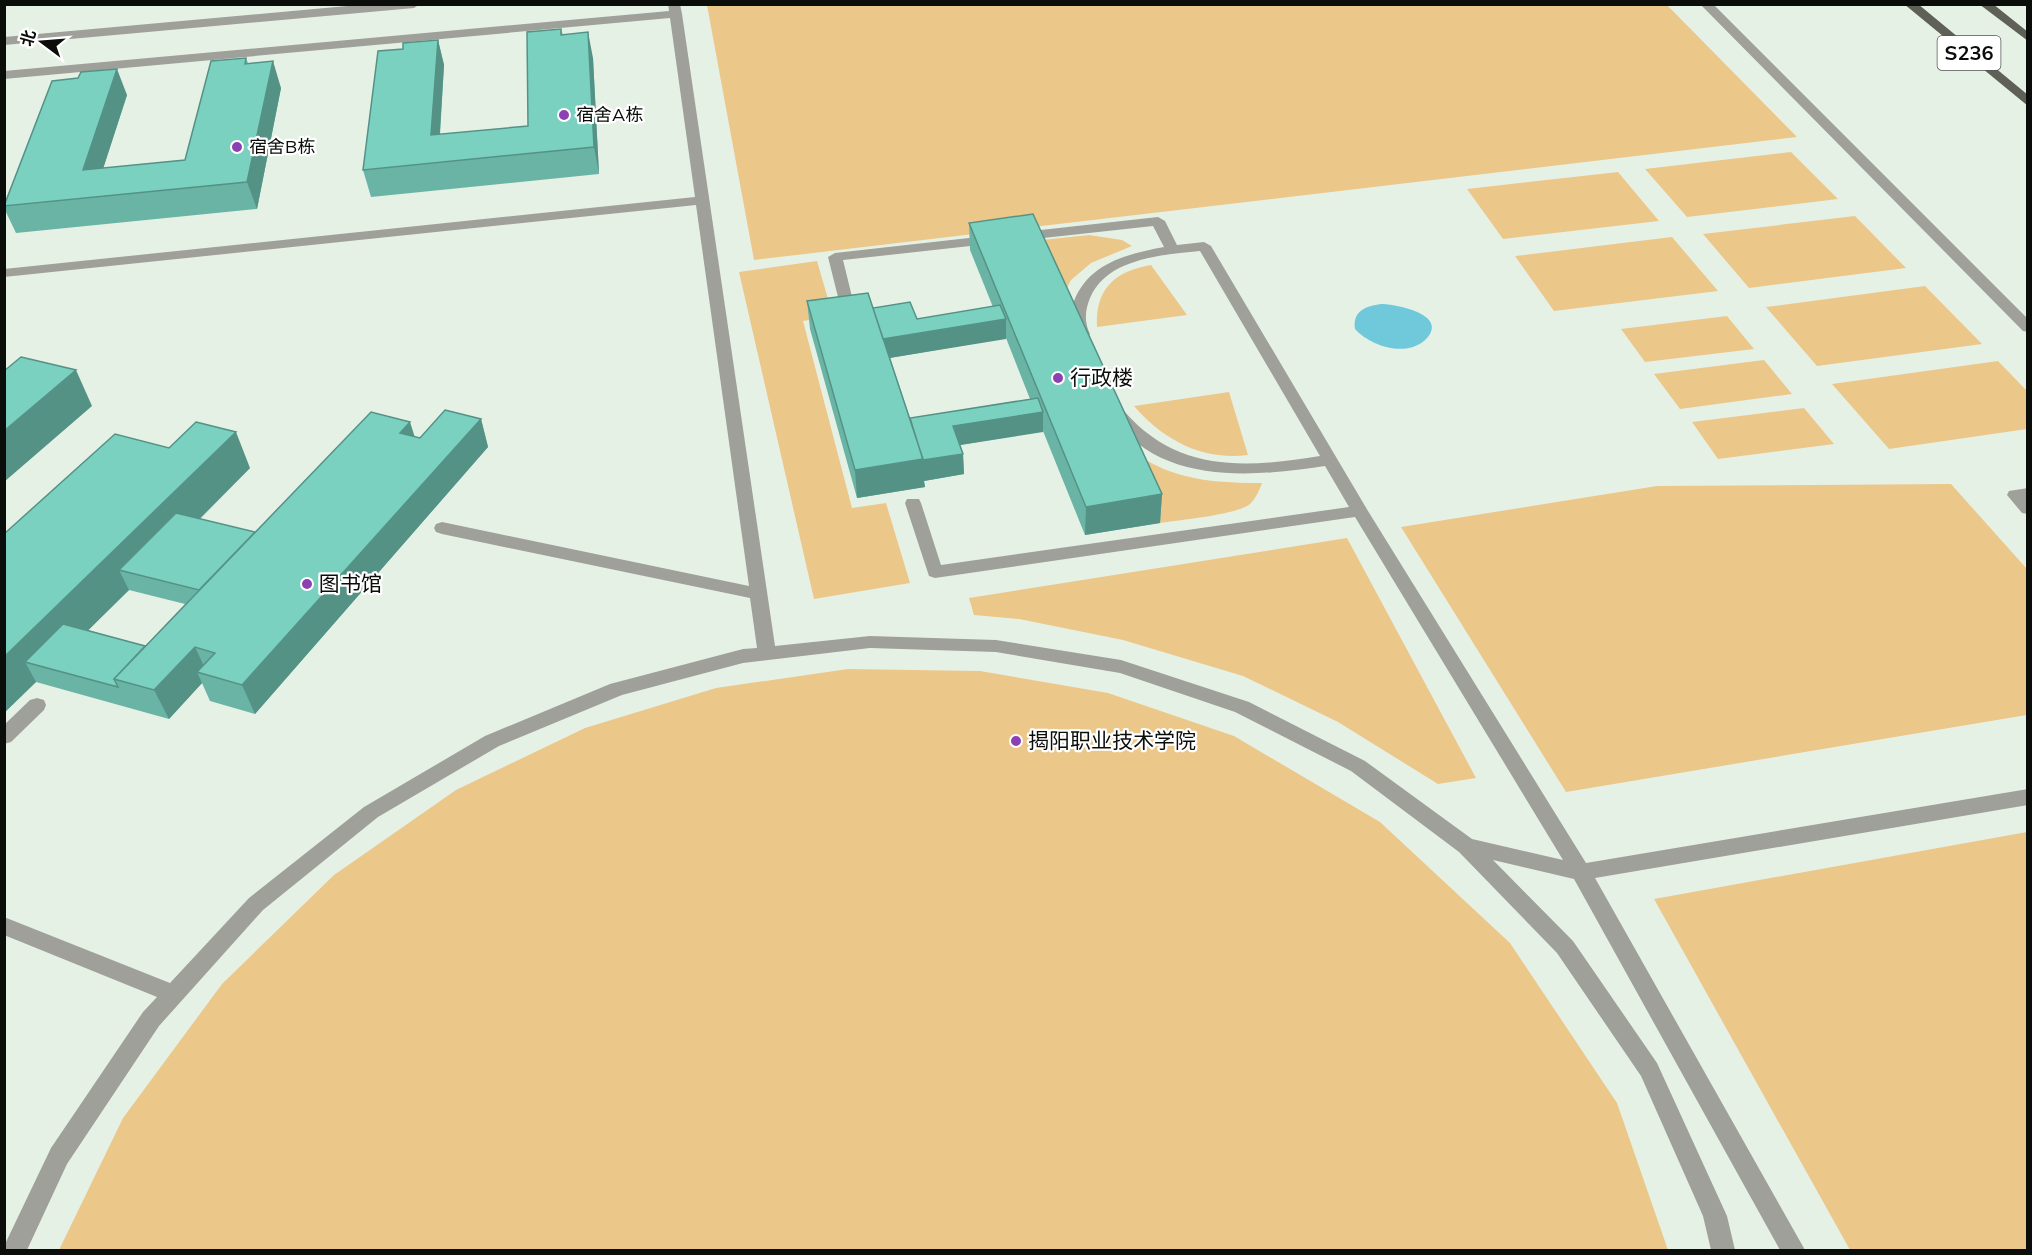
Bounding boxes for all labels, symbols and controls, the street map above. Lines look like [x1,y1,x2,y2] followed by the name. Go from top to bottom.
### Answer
[12,12,72,72] north arrow
[16,27,39,48] text: 北
[1938,36,2000,70] road number: S236
[576,103,643,126] place label: 宿舍A栋
[557,108,571,122] marker: 宿舍A栋
[249,135,315,158] place label: 宿舍B栋
[230,140,244,154] marker: 宿舍B栋
[1070,364,1133,390] place label: 行政楼
[1051,371,1065,385] marker: 行政楼
[319,570,382,596] place label: 图书馆
[300,577,314,591] marker: 图书馆
[1028,727,1196,753] place label: 揭阳职业技术学院
[1009,734,1023,748] marker: 揭阳职业技术学院

